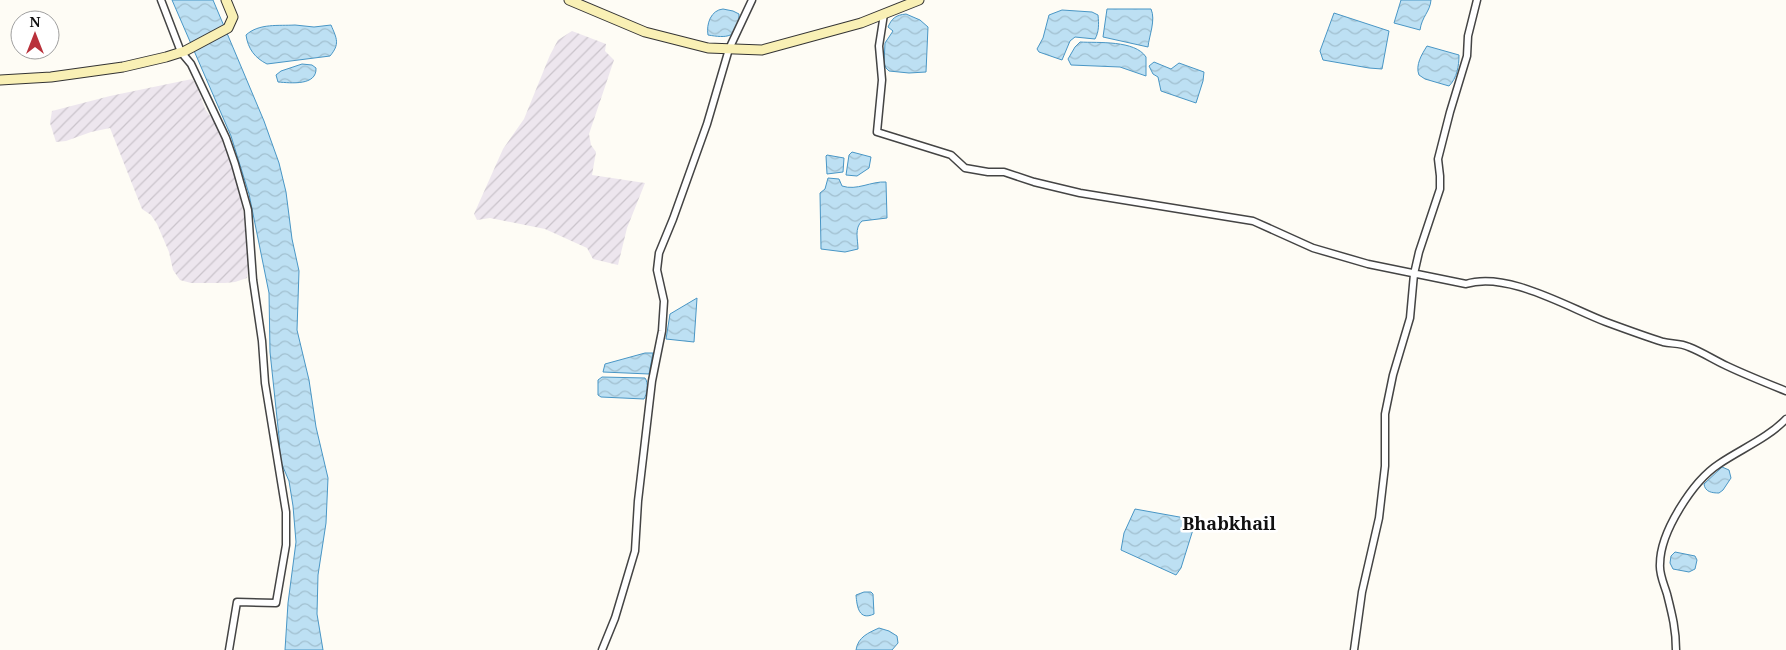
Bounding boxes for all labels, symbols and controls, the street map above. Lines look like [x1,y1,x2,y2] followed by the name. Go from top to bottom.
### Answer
[10,10,60,60] north arrow
[29,12,41,31] text: N
[1182,511,1276,535] district label: Bhabkhail

